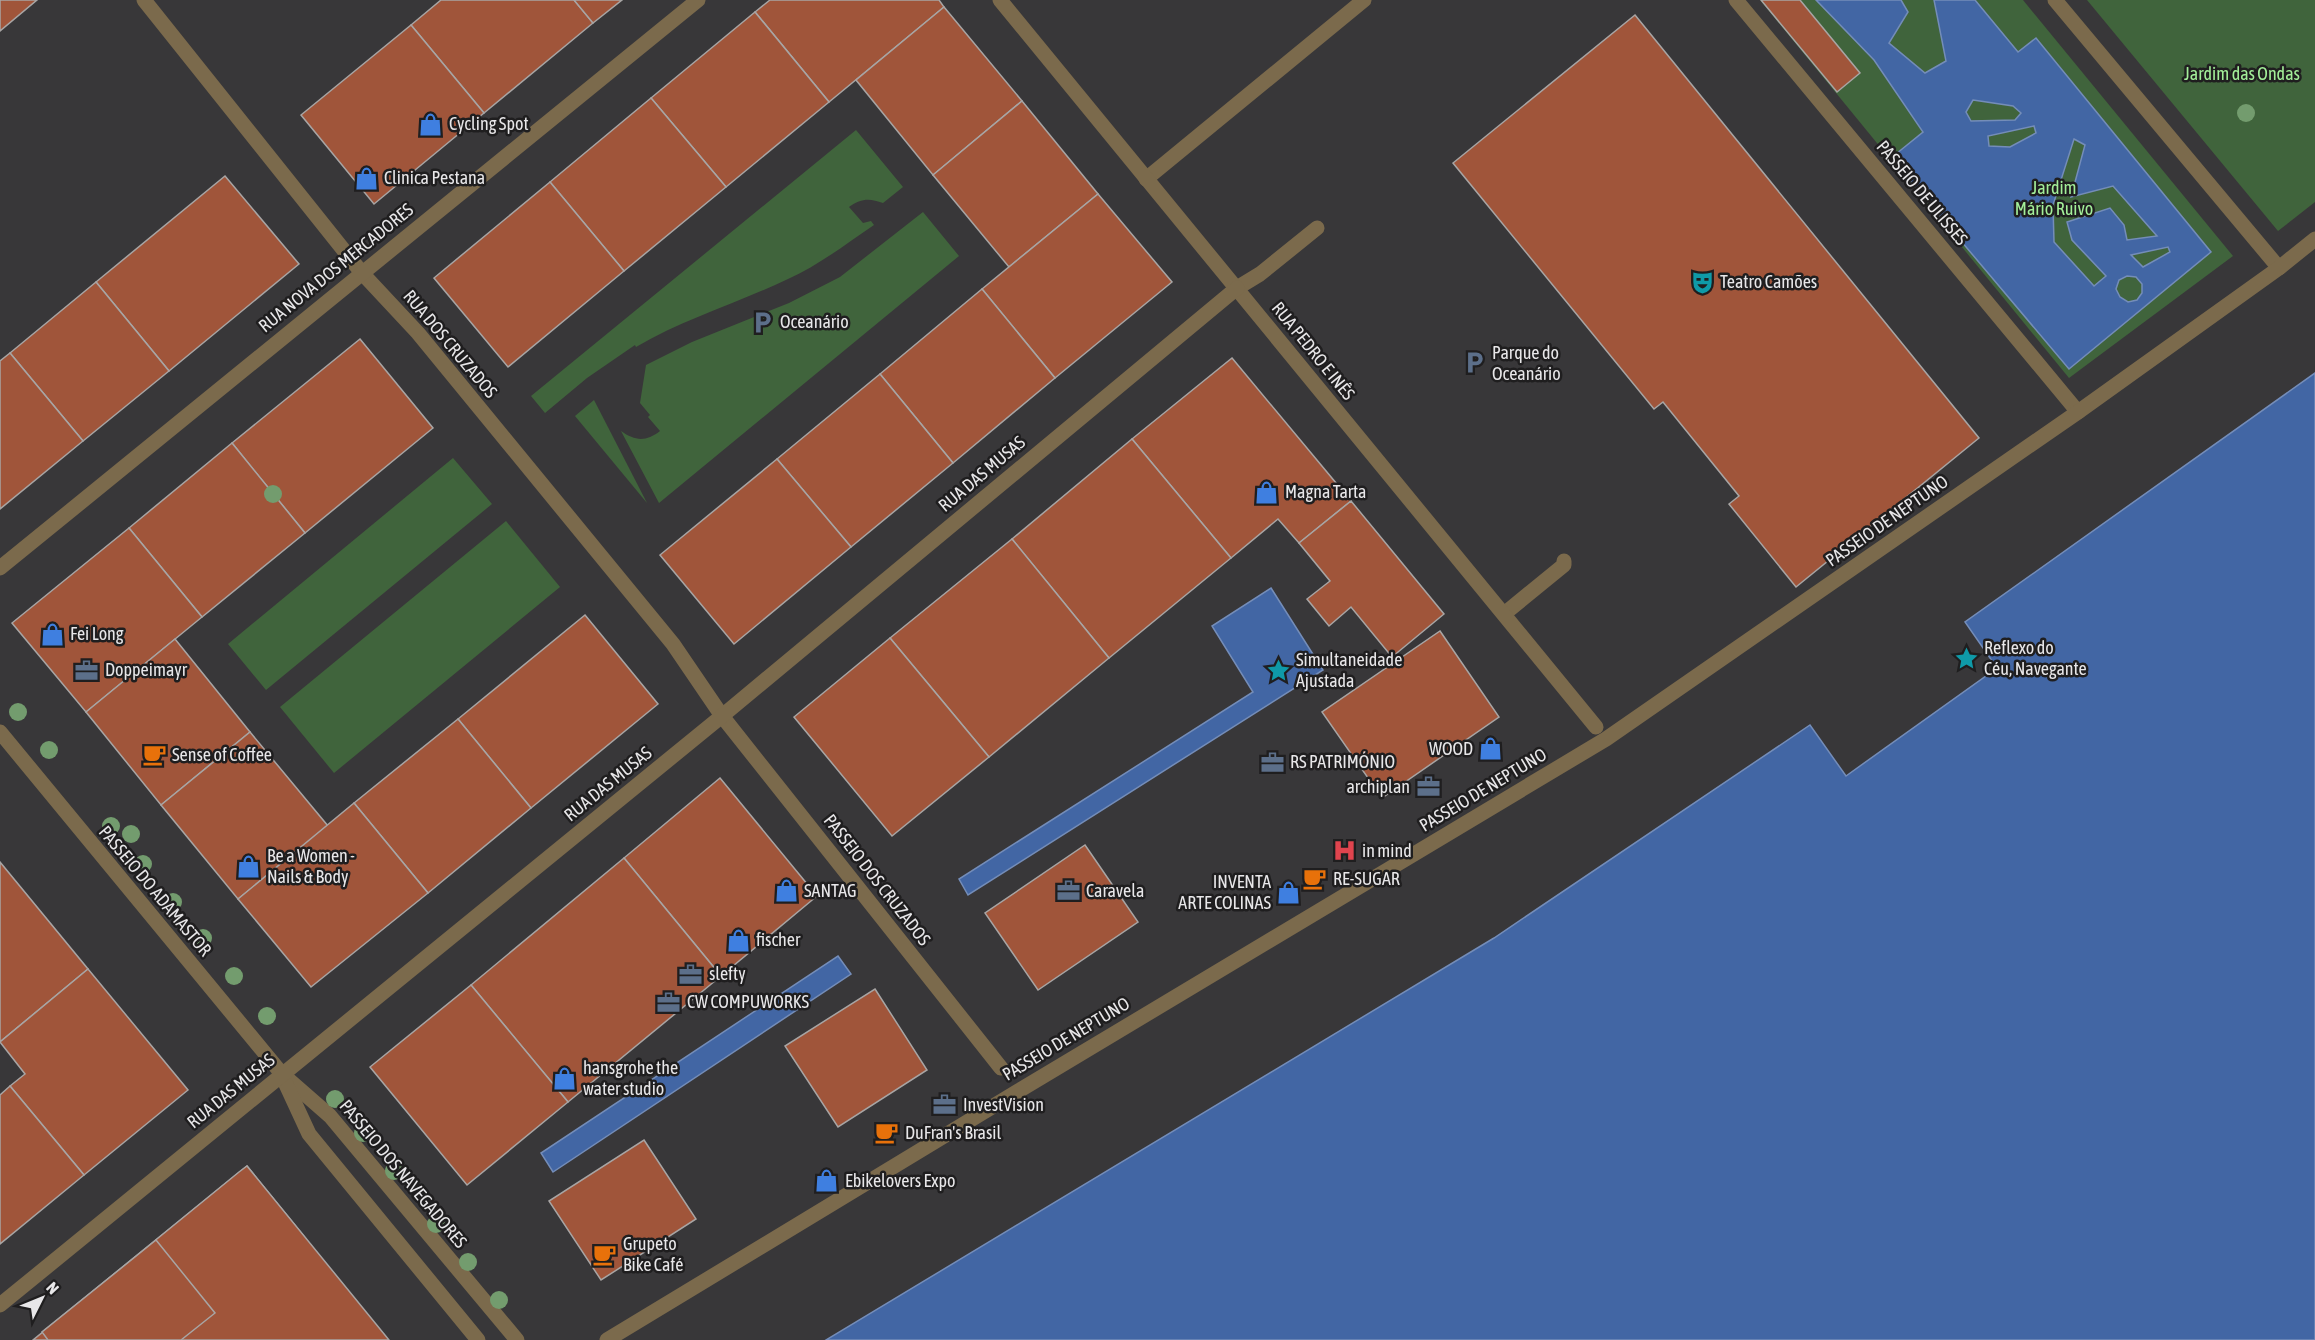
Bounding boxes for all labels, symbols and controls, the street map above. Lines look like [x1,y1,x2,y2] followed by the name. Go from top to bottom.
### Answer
[2184,63,2300,84] park label: Jardim das Ondas
[418,111,444,137] shop icon: Cycling Spot
[449,113,529,134] place label: Cycling Spot
[1873,136,1972,250] street label: PASSEIO DE ULISSES
[353,165,379,191] shop icon: Clinica Pestana
[384,167,485,188] place label: Clinica Pestana
[2015,177,2093,219] park label: Jardim Mário Ruivo
[254,199,417,336] street label: RUA NOVA DOS MERCADORES
[1689,269,1715,295] theatre icon: Teatro Camões
[1720,271,1817,292] place label: Teatro Camões
[399,285,502,402] street label: RUA DOS CRUZADOS
[1268,298,1360,404] street label: RUA PEDRO E INÊS
[749,309,775,335] parking icon: Oceanário
[780,311,849,332] place label: Oceanário
[1492,342,1561,384] place label: Parque do Oceanário
[1461,350,1487,376] parking icon: Parque do Oceanário
[934,431,1030,516] street label: RUA DAS MUSAS
[1822,471,1952,571] street label: PASSEIO DE NEPTUNO
[1254,479,1280,505] shop icon: Magna Tarta
[1285,481,1366,502] place label: Magna Tarta
[39,621,65,647] shop icon: Fei Long
[70,623,124,644] place label: Fei Long
[1984,637,2087,679] place label: Reflexo do Céu, Navegante
[1953,645,1979,671] place icon: Reflexo do Céu, Navegante
[1296,649,1402,691] place label: Simultaneidade Ajustada
[74,657,100,683] office icon: Doppeimayr
[1265,657,1291,683] place icon: Simultaneidade Ajustada
[105,659,188,680] place label: Doppeimayr
[1478,736,1504,762] shop icon: WOOD
[1429,738,1473,759] place label: WOOD
[141,742,167,768] cafe icon: Sense of Coffee
[560,742,656,825] street label: RUA DAS MUSAS
[1416,743,1550,836] street label: PASSEIO DE NEPTUNO
[172,744,272,765] place label: Sense of Coffee
[1259,749,1285,775] office icon: RS PATRIMÓNIO
[1290,751,1395,772] place label: RS PATRIMÓNIO
[1415,774,1441,800] office icon: archiplan
[1346,776,1410,797] place label: archiplan
[820,810,935,950] street label: PASSEIO DOS CRUZADOS
[95,821,216,960] street label: PASSEIO DO ADAMASTOR
[1331,838,1357,864] hospital icon: in mind
[1362,840,1412,861] place label: in mind
[267,845,355,887] place label: Be a Women - Nails & Body
[236,853,262,879] shop icon: Be a Women - Nails & Body
[1302,866,1328,892] cafe icon: RE-SUGAR
[1333,868,1400,889] place label: RE-SUGAR
[1178,871,1271,913] place label: INVENTA ARTE COLINAS
[773,878,799,904] shop icon: SANTAG
[1055,878,1081,904] office icon: Caravela
[1276,879,1302,905] shop icon: INVENTA ARTE COLINAS
[804,880,857,901] place label: SANTAG
[1086,880,1144,901] place label: Caravela
[725,927,751,953] shop icon: fischer
[756,929,801,950] place label: fischer
[678,961,704,987] office icon: slefty
[709,963,746,984] place label: slefty
[656,989,682,1015] office icon: CW COMPUWORKS
[687,991,810,1012] place label: CW COMPUWORKS
[999,992,1133,1085] street label: PASSEIO DE NEPTUNO
[183,1049,279,1132] street label: RUA DAS MUSAS
[583,1057,678,1099] place label: hansgrohe the water studio
[552,1065,578,1091] shop icon: hansgrohe the water studio
[932,1092,958,1118] office icon: InvestVision
[963,1094,1044,1115] place label: InvestVision
[335,1095,472,1252] street label: PASSEIO DOS NAVEGADORES
[874,1120,900,1146] cafe icon: DuFran's Brasil
[905,1122,1001,1143] place label: DuFran's Brasil
[814,1168,840,1194] shop icon: Ebikelovers Expo
[845,1170,955,1191] place label: Ebikelovers Expo
[623,1233,683,1275] place label: Grupeto Bike Café
[592,1241,618,1267] cafe icon: Grupeto Bike Café
[12,1268,72,1328] north arrow
[43,1278,63,1297] text: N

